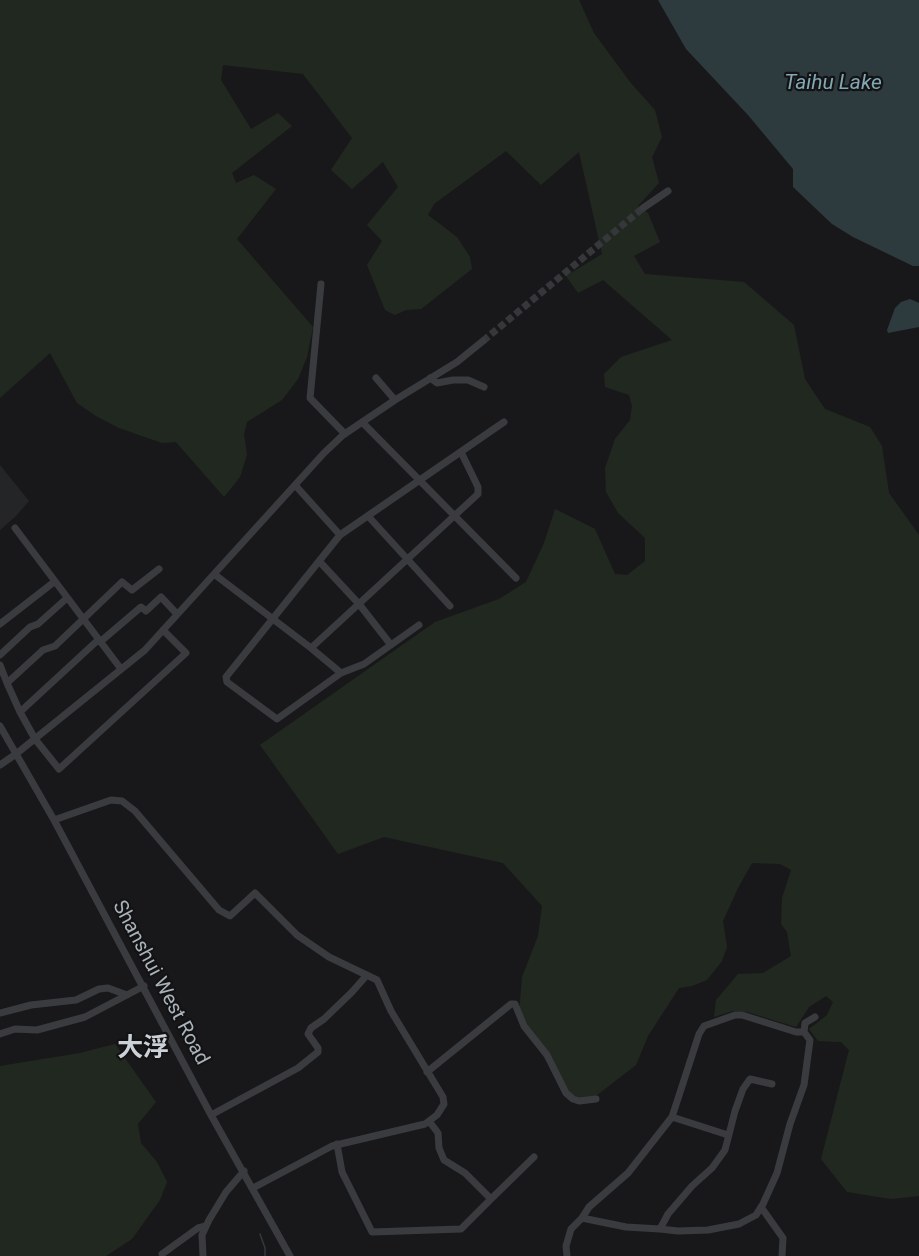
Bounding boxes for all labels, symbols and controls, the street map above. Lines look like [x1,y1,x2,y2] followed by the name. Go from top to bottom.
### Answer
[784,71,882,97] water label: Taihu Lake
[107,897,213,1069] street label: Shanshui West Road
[117,1033,169,1065] district label: 大浮

